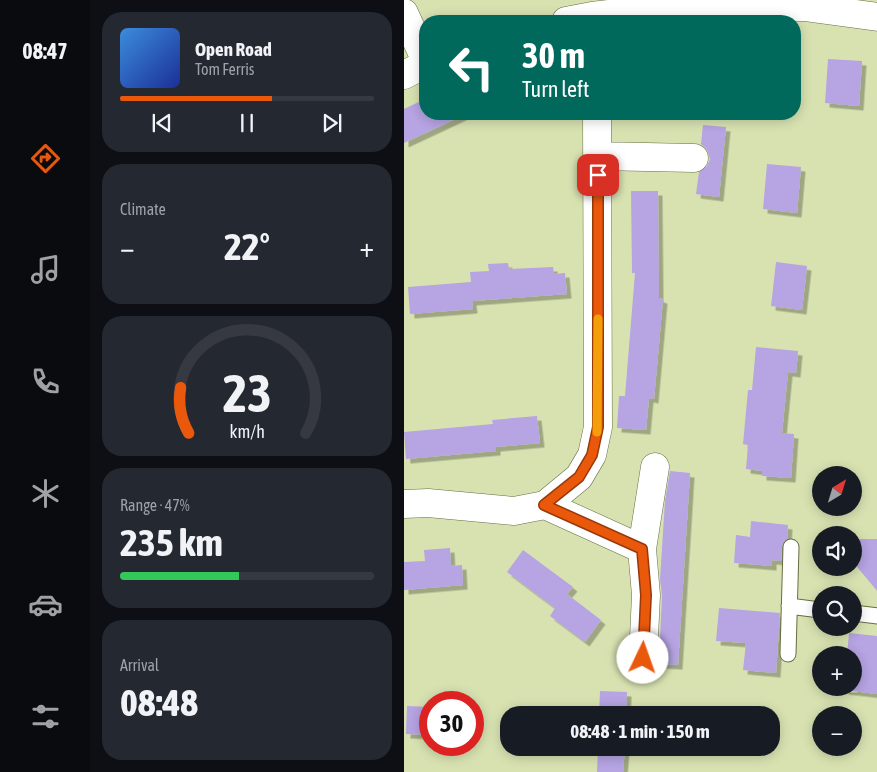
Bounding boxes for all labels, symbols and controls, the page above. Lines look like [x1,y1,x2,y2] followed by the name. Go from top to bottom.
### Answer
[439,35,504,100] icon: left
[522,35,585,75] text: 30 m
[22,38,68,64] text: 08:47
[195,38,272,60] text: Open Road
[195,60,254,78] text: Tom Ferris
[522,76,589,102] text: Turn left
[148,109,176,137] icon: previous
[233,109,261,137] icon: pause
[318,109,346,137] icon: next
[28,141,63,176] icon: directions
[577,154,619,196] pin
[584,161,612,189] icon: arrive
[120,200,166,218] text: Climate
[224,225,270,268] text: 22°
[120,231,135,263] text: −
[359,231,374,263] text: +
[28,252,63,287] icon: music
[223,363,271,423] text: 23
[28,364,63,399] icon: phone
[229,421,265,442] text: km/h
[812,466,862,516] north arrow
[812,466,862,756] map controls
[28,476,63,511] icon: climate
[120,496,190,514] text: Range · 47%
[120,521,223,564] text: 235 km
[812,526,862,576] button: sound
[812,586,862,636] button: search
[28,587,63,622] icon: car
[616,631,668,683] position arrow
[812,646,862,696] button: +
[120,656,159,674] text: Arrival
[120,681,198,724] text: 08:48
[419,691,484,756] speed limit sign: 30
[28,699,63,734] icon: filters
[812,706,862,756] button: −
[570,720,710,742] text: 08:48 · 1 min · 150 m

